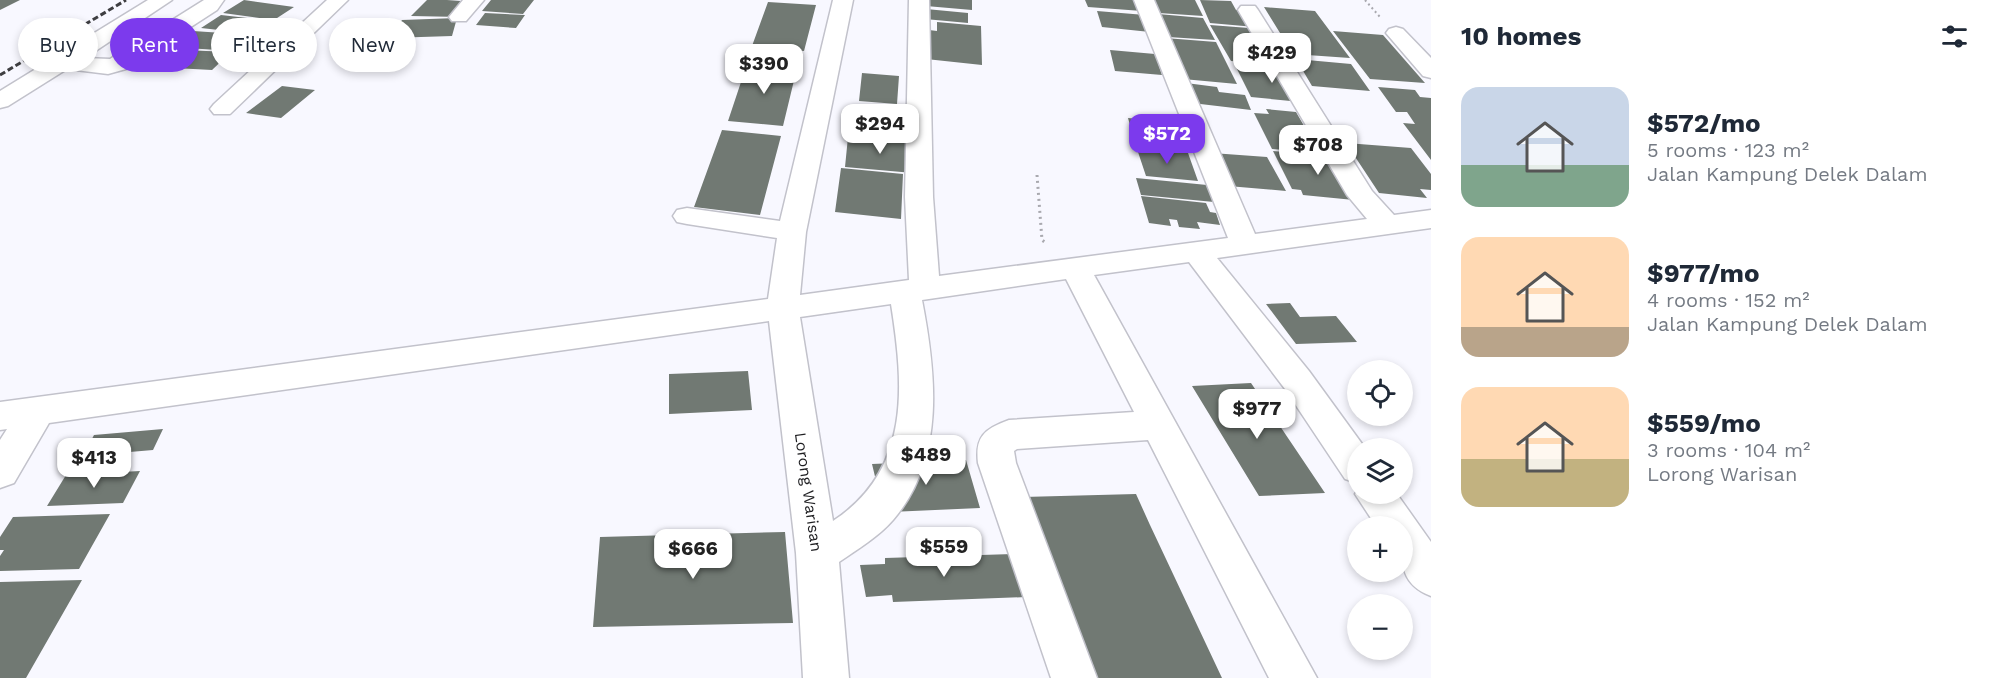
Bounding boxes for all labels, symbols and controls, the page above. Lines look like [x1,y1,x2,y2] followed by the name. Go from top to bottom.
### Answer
[18,18,98,72] chip: Buy
[110,18,199,72] chip: Rent
[211,18,317,72] chip: Filters
[329,18,416,72] chip: New
[1938,20,1971,53] icon: filters
[1461,21,1581,51] text: 10 homes
[1236,33,1308,84] pin: $429
[1247,40,1297,64] text: $429
[728,44,800,95] pin: $390
[739,51,789,75] text: $390
[844,104,916,155] pin: $294
[1647,108,1761,138] text: $572/mo
[855,111,905,135] text: $294
[1509,111,1581,183] icon: home
[1131,114,1203,165] pin: $572
[1143,121,1191,145] text: $572
[1282,125,1354,176] pin: $708
[1293,132,1343,156] text: $708
[1647,138,1809,162] text: 5 rooms · 123 m²
[1647,162,1927,186] text: Jalan Kampung Delek Dalam
[1647,258,1760,288] text: $977/mo
[1509,261,1581,333] icon: home
[1647,288,1810,312] text: 4 rooms · 152 m²
[1647,312,1927,336] text: Jalan Kampung Delek Dalam
[1347,360,1413,660] map controls
[1347,360,1413,426] button: locate
[1221,389,1293,440] pin: $977
[1233,396,1281,420] text: $977
[1647,408,1761,438] text: $559/mo
[1509,411,1581,483] icon: home
[791,431,826,553] street label: Lorong Warisan
[890,435,962,486] pin: $489
[58,438,130,489] pin: $413
[1347,438,1413,504] button: layers
[1647,438,1810,462] text: 3 rooms · 104 m²
[901,442,951,466] text: $489
[71,445,117,469] text: $413
[1647,462,1797,486] text: Lorong Warisan
[1347,516,1413,582] button: +
[908,527,980,578] pin: $559
[657,529,729,580] pin: $666
[920,534,968,558] text: $559
[668,536,718,560] text: $666
[1347,594,1413,660] button: −

